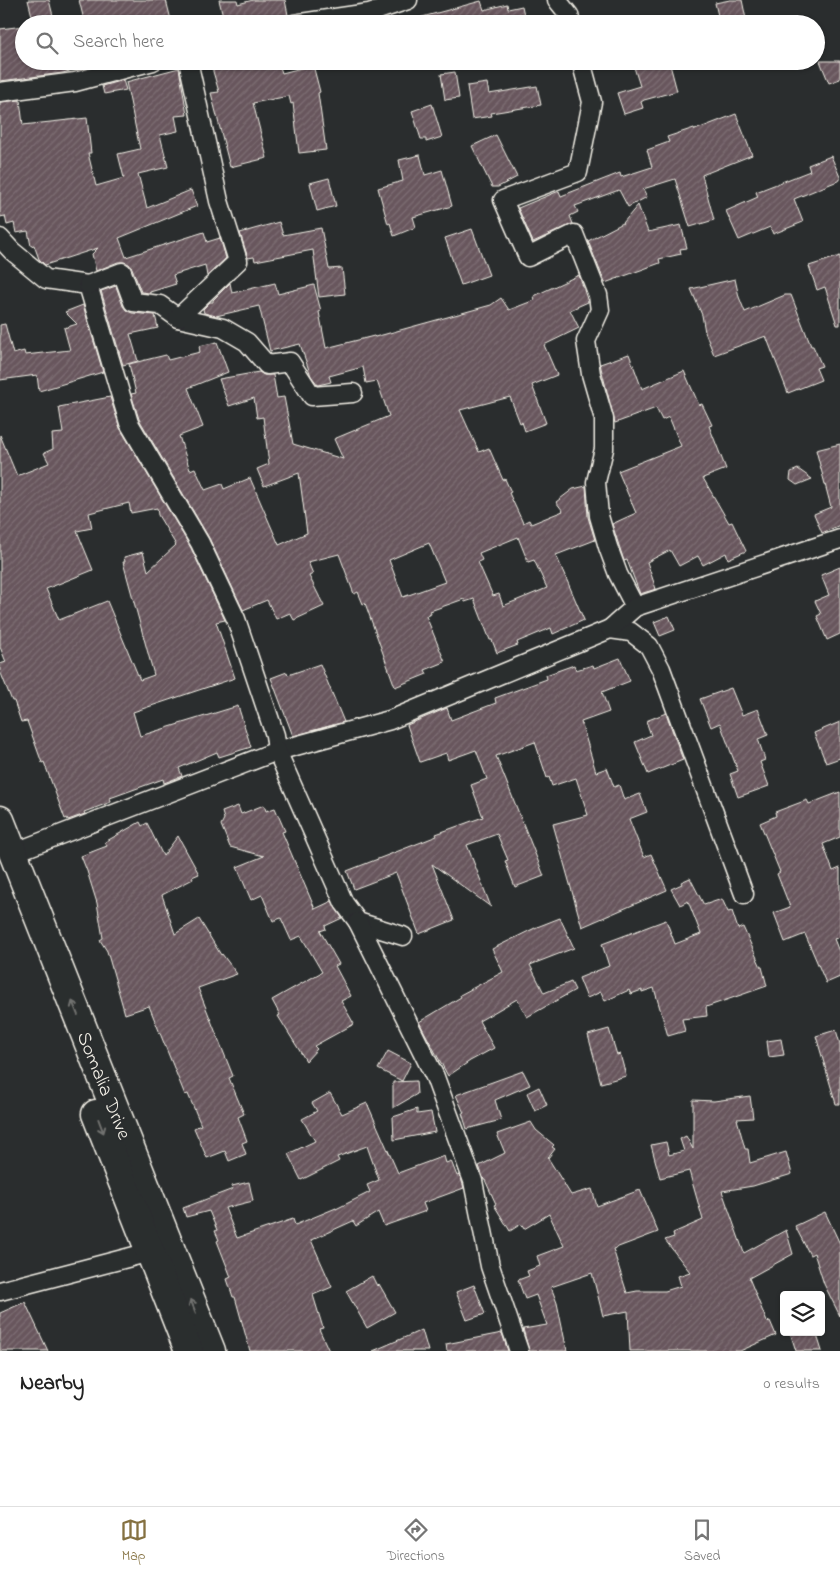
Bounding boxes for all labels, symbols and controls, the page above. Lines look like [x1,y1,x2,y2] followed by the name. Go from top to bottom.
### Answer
[15,15,825,70] search box
[33,29,61,57] icon: search
[73,29,164,56] text: Search here
[70,1001,79,1016] one-way arrow
[68,1028,138,1144] street label: Somalia Drive
[97,1117,106,1133] one-way arrow
[780,1291,825,1336] map controls
[780,1291,825,1336] button: layers
[188,1299,197,1314] one-way arrow
[20,1369,84,1399] text: Nearby
[764,1372,820,1396] text: 0 results
[120,1516,148,1567] tab: Map
[387,1516,445,1567] tab: Directions
[684,1516,720,1567] tab: Saved

